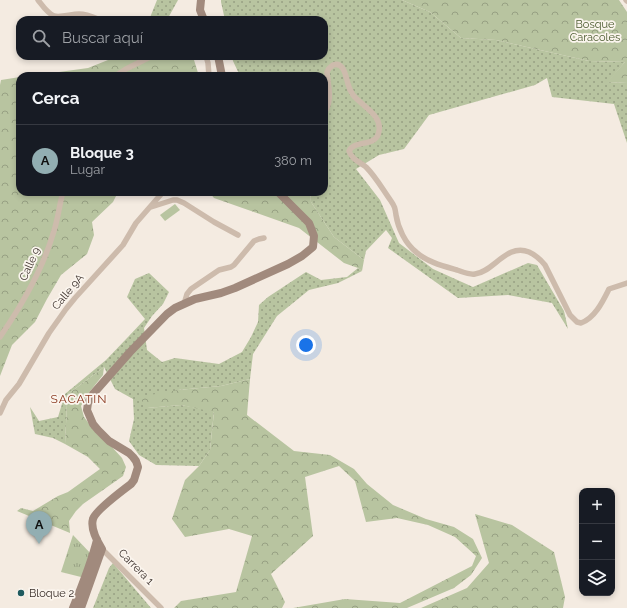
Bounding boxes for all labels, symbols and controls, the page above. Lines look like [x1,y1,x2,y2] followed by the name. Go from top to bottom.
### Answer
[16,16,328,60] search box
[570,18,620,44] park label: Bosque Caracoles
[30,27,52,49] icon: search
[62,29,143,47] text: Buscar aquí
[32,88,80,108] text: Cerca
[70,144,134,162] text: Bloque 3
[41,153,49,168] text: A
[274,153,312,168] text: 380 m
[70,162,105,177] text: Lugar
[17,245,43,283] street label: Calle 9
[49,271,87,313] street label: Calle 9A
[296,335,316,355] your location
[51,392,107,406] district label: SACATIN
[579,488,615,596] map controls
[579,488,615,524] button: +
[26,511,52,544] pin: A
[579,524,615,560] button: −
[116,547,157,588] street label: Carrera 1
[579,560,615,596] button: layers
[29,587,74,600] place label: Bloque 2
[16,588,26,598] marker: Bloque 2

